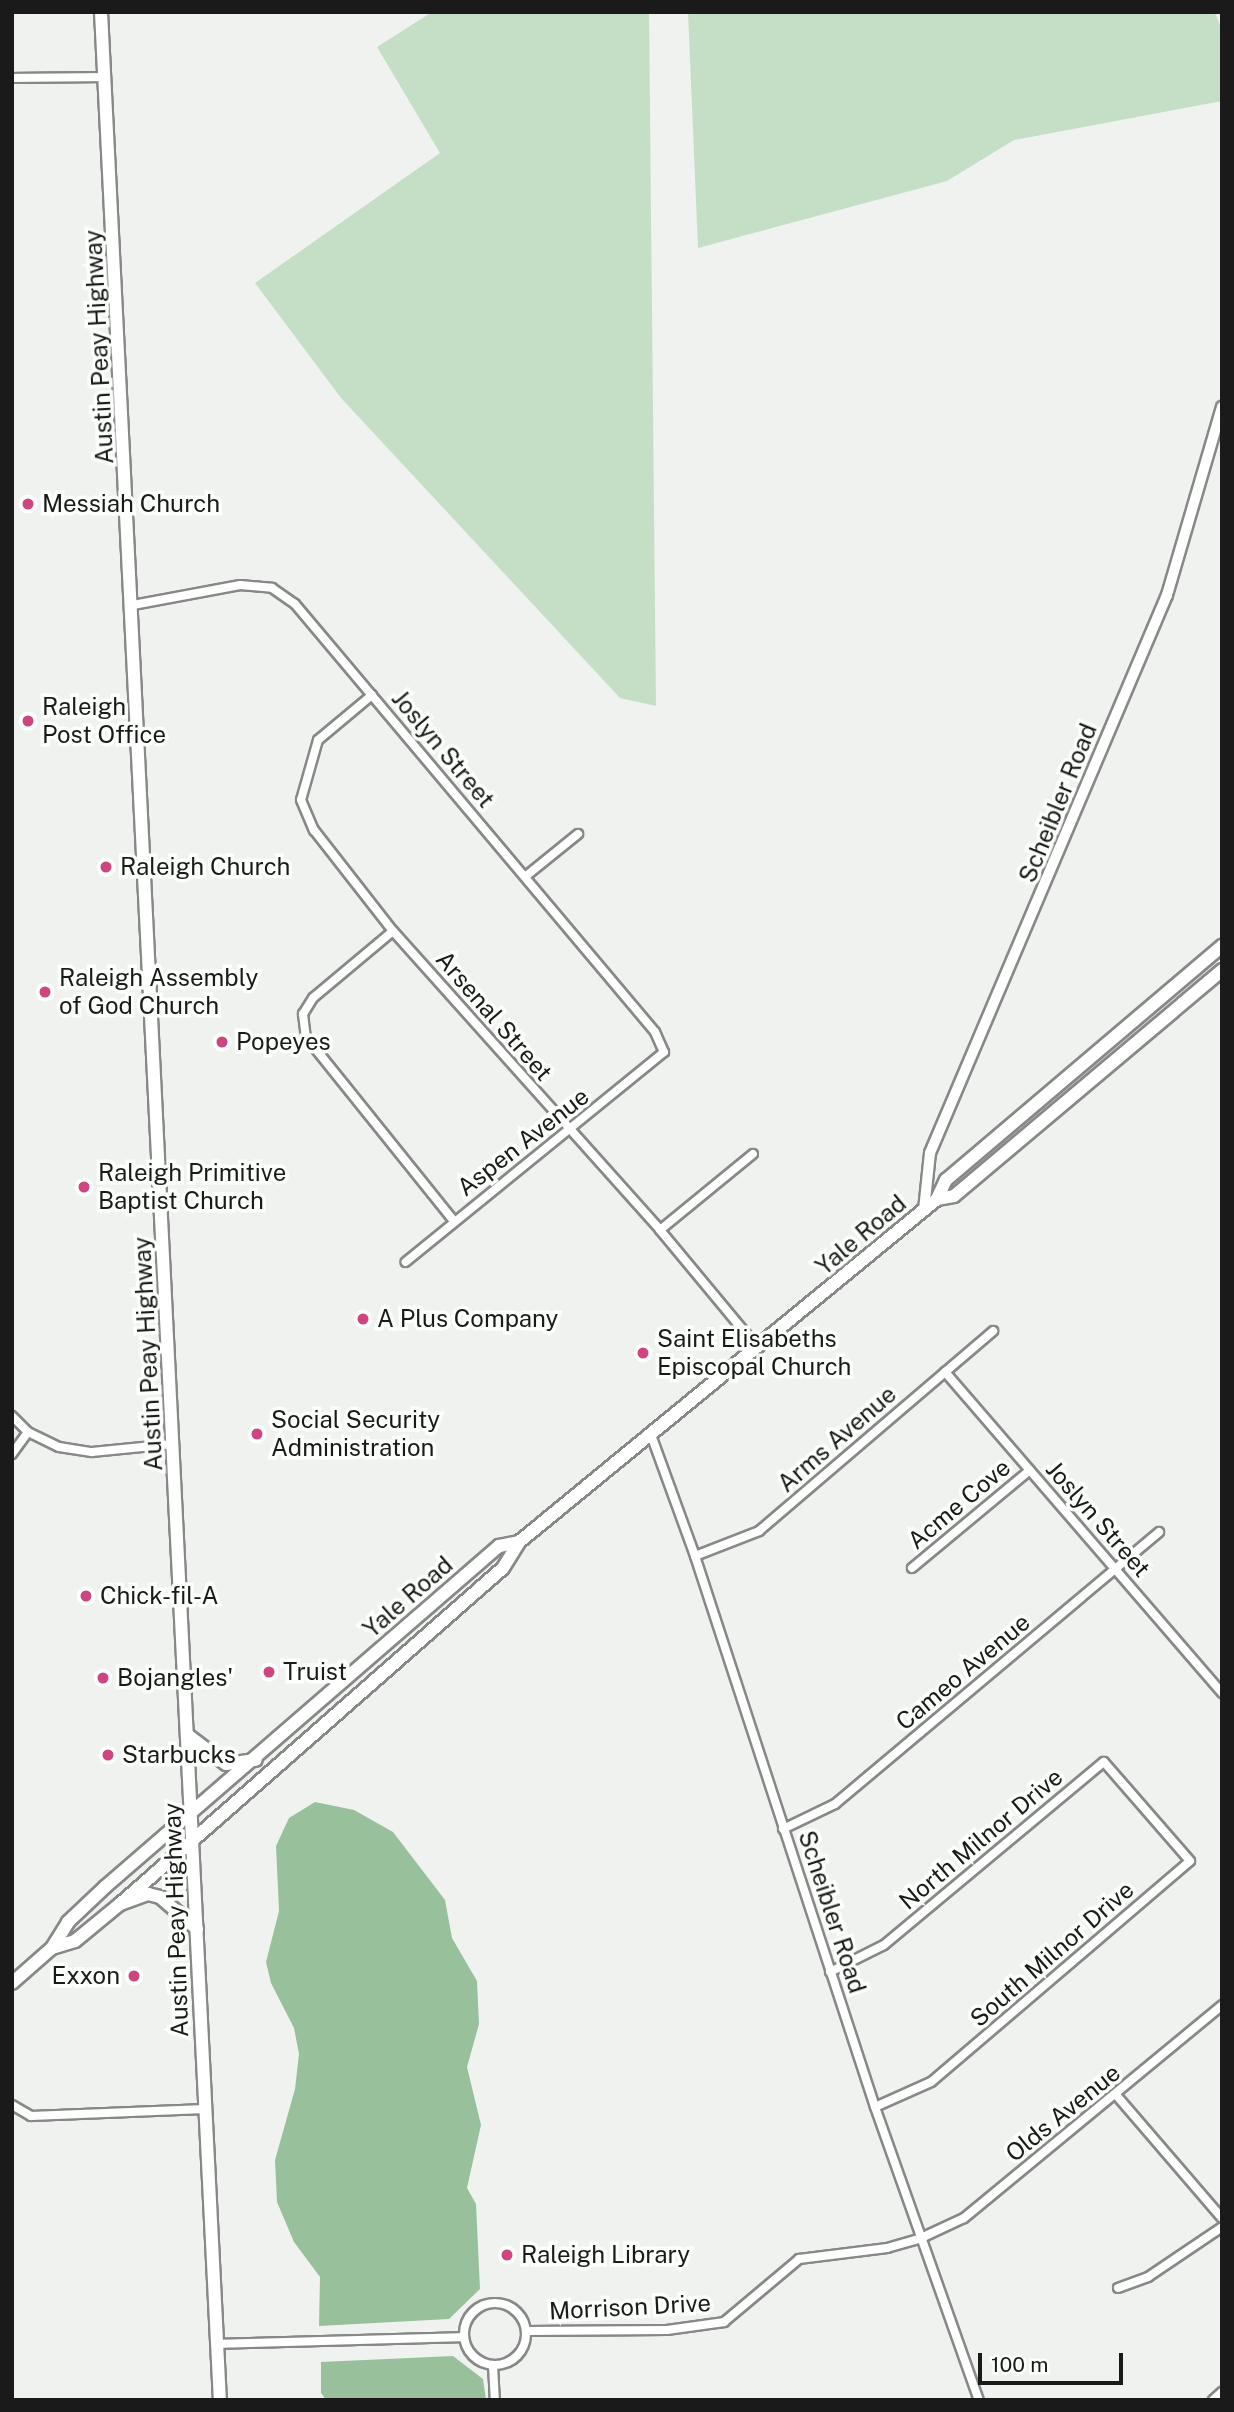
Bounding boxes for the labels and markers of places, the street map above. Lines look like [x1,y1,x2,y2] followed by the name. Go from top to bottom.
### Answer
[42,490,220,518] place label: Messiah Church
[20,496,36,512] marker: Messiah Church
[42,693,166,749] place label: Raleigh Post Office
[20,713,36,729] marker: Raleigh Post Office
[120,853,290,881] place label: Raleigh Church
[98,859,114,875] marker: Raleigh Church
[59,964,258,1020] place label: Raleigh Assembly of God Church
[37,984,53,1000] marker: Raleigh Assembly of God Church
[236,1028,331,1056] place label: Popeyes
[214,1034,230,1050] marker: Popeyes
[98,1159,286,1215] place label: Raleigh Primitive Baptist Church
[76,1179,92,1195] marker: Raleigh Primitive Baptist Church
[377,1305,558,1333] place label: A Plus Company
[355,1311,371,1327] marker: A Plus Company
[657,1325,851,1381] place label: Saint Elisabeths Episcopal Church
[635,1345,651,1361] marker: Saint Elisabeths Episcopal Church
[271,1406,440,1462] place label: Social Security Administration
[249,1426,265,1442] marker: Social Security Administration
[100,1582,219,1610] place label: Chick-fil-A
[78,1588,94,1604] marker: Chick-fil-A
[283,1658,347,1686] place label: Truist
[117,1664,233,1692] place label: Bojangles'
[261,1664,277,1680] marker: Truist
[95,1670,111,1686] marker: Bojangles'
[122,1741,236,1769] place label: Starbucks
[100,1747,116,1763] marker: Starbucks
[52,1962,120,1990] place label: Exxon
[126,1968,142,1984] marker: Exxon
[521,2241,690,2269] place label: Raleigh Library
[499,2247,515,2263] marker: Raleigh Library

